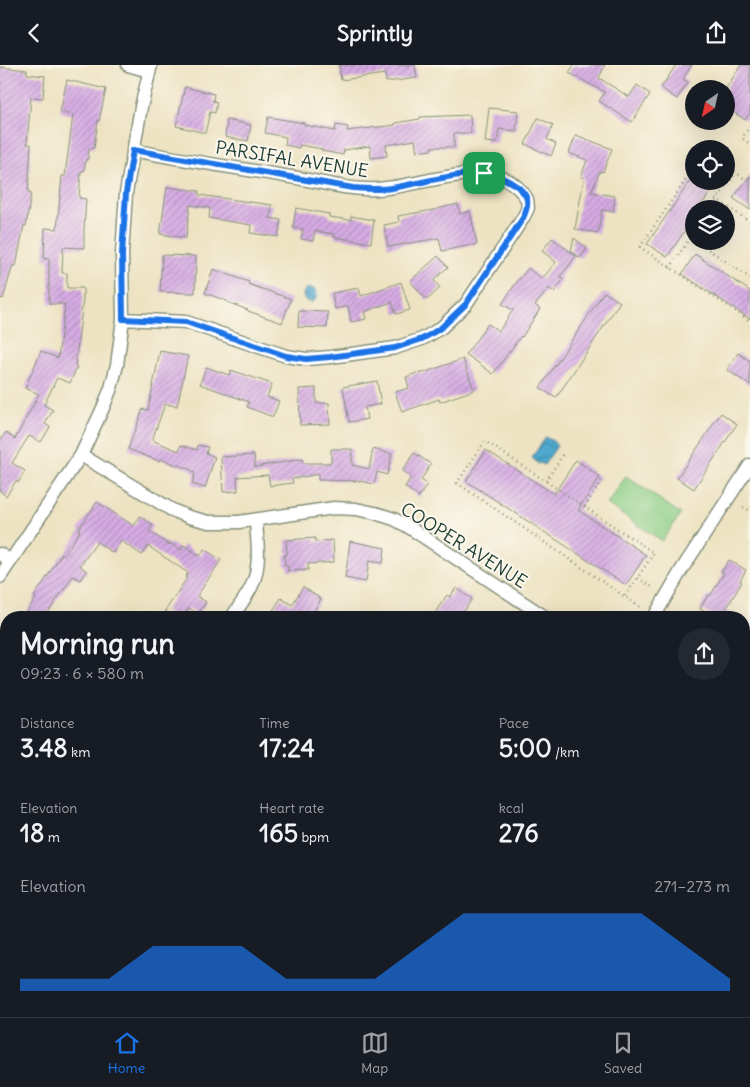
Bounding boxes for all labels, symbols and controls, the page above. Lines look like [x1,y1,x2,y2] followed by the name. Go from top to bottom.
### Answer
[20,19,48,47] icon: back
[337,19,413,47] text: Sprintly
[702,19,730,47] icon: share
[685,80,735,130] north arrow
[685,80,735,250] map controls
[214,136,370,182] street label: PARSIFAL AVENUE
[685,140,735,190] button: locate
[463,152,505,194] pin
[470,159,498,187] icon: arrive
[685,200,735,250] button: layers
[397,497,531,593] street label: COOPER AVENUE
[20,626,175,662] text: Morning run
[678,628,730,680] button: share
[20,663,144,683] text: 09:23 · 6 × 580 m
[20,714,75,732] text: Distance
[259,714,290,732] text: Time
[499,714,529,732] text: Pace
[20,732,68,764] text: 3.48
[259,732,315,764] text: 17:24
[499,732,552,764] text: 5:00
[68,743,91,761] text: km
[552,743,579,761] text: /km
[20,799,77,817] text: Elevation
[259,799,324,817] text: Heart rate
[499,799,524,817] text: kcal
[20,817,44,849] text: 18
[259,817,298,849] text: 165
[499,817,539,849] text: 276
[44,828,60,846] text: m
[298,828,329,846] text: bpm
[20,876,86,896] text: Elevation
[654,876,730,896] text: 271–273 m
[108,1029,145,1077] tab: Home
[361,1029,389,1077] tab: Map
[604,1029,642,1077] tab: Saved

